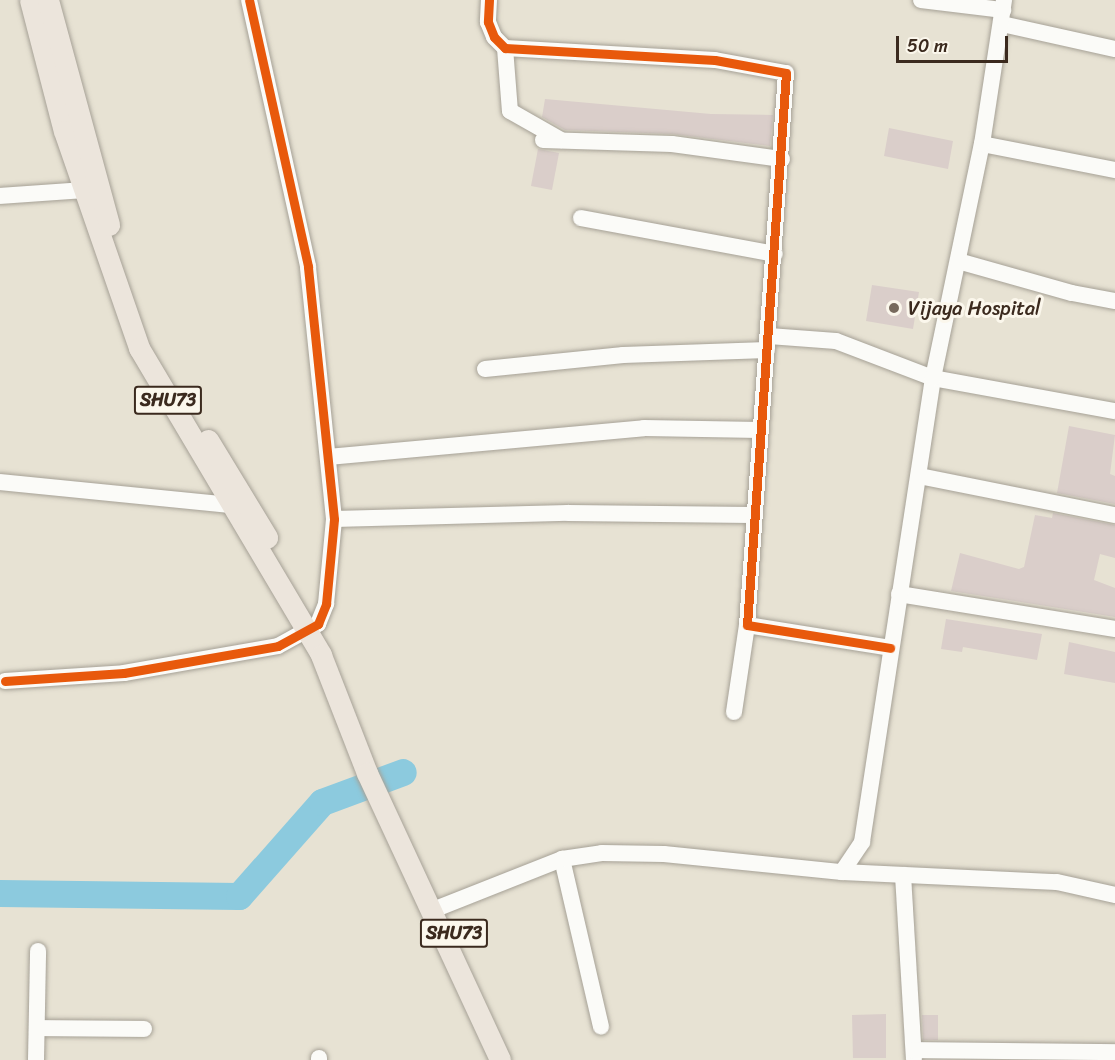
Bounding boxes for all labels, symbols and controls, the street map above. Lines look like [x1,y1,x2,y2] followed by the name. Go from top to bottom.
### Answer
[899,24,1012,62] scale bar
[907,30,948,62] text: 50 m
[908,296,1041,320] place label: Vijaya Hospital
[885,299,903,317] marker: Vijaya Hospital
[134,385,202,415] road number: SHU73
[420,918,488,948] road number: SHU73

